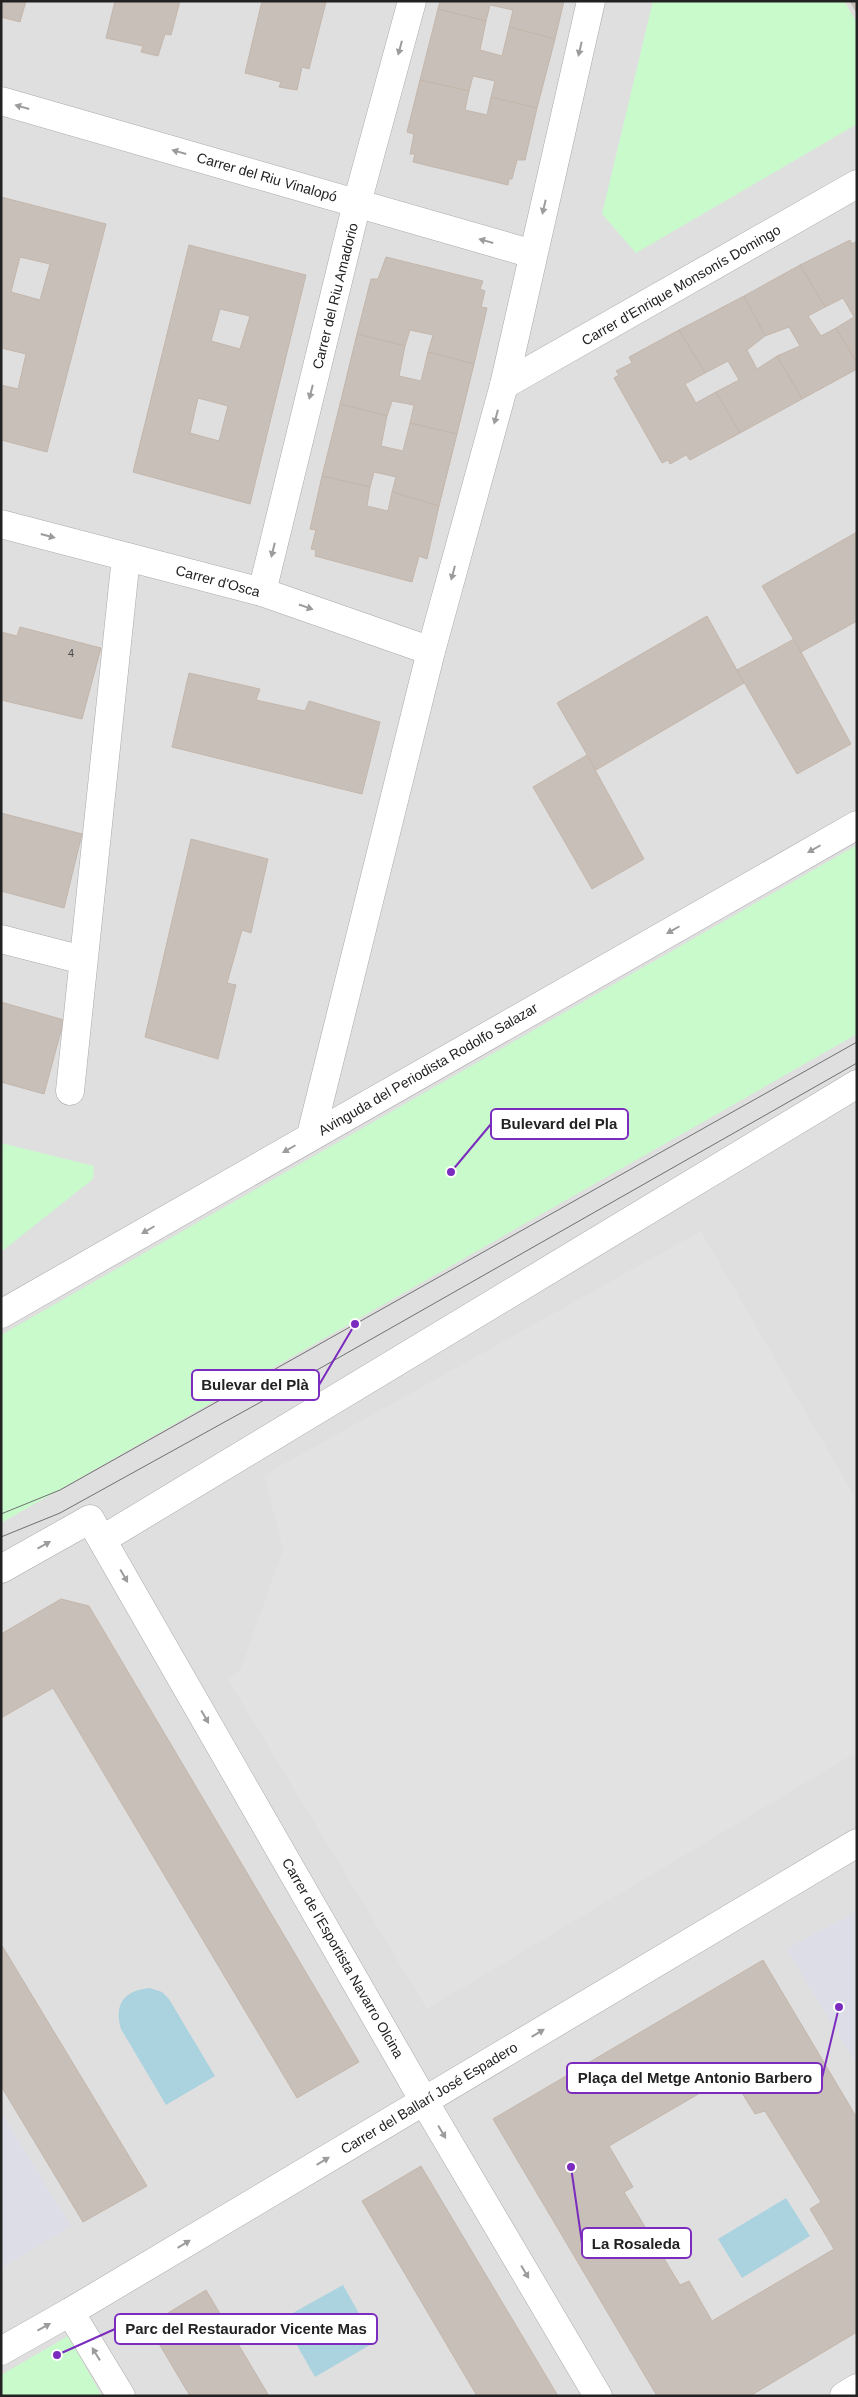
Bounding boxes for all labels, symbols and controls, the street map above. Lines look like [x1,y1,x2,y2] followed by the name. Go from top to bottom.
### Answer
[395,41,403,56] one-way arrow
[576,41,584,56] one-way arrow
[15,103,30,111] one-way arrow
[171,148,186,156] one-way arrow
[195,149,339,205] street label: Carrer del Riu Vinalopó
[540,200,548,215] one-way arrow
[309,221,361,371] street label: Carrer del Riu Amadorio
[579,221,783,349] street label: Carrer d'Enrique Monsonís Domingo
[478,236,493,244] one-way arrow
[307,385,315,400] one-way arrow
[491,409,499,424] one-way arrow
[41,532,56,540] one-way arrow
[268,542,276,557] one-way arrow
[174,562,262,600] street label: Carrer d'Osca
[448,566,456,581] one-way arrow
[299,604,314,612] one-way arrow
[68,647,74,659] house number: 4
[808,845,821,854] one-way arrow
[667,925,680,934] one-way arrow
[316,999,541,1139] street label: Avinguda del Periodista Rodolfo Salazar
[491,1109,628,1139] callout: Bulevard del Pla
[501,1115,618,1132] text: Bulevard del Pla
[282,1144,295,1153] one-way arrow
[140,1226,155,1234] one-way arrow
[192,1370,319,1400] callout: Bulevar del Plà
[201,1376,309,1393] text: Bulevar del Plà
[37,1541,50,1550] one-way arrow
[120,1569,128,1584] one-way arrow
[200,1711,209,1724] one-way arrow
[279,1855,407,2061] street label: Carrer de l'Esportista Navarro Olcina
[531,2028,544,2037] one-way arrow
[338,2039,520,2157] street label: Carrer del Ballarí José Espadero
[567,2063,822,2093] callout: Plaça del Metge Antonio Barbero
[578,2069,812,2086] text: Plaça del Metge Antonio Barbero
[438,2125,447,2138] one-way arrow
[316,2156,330,2165] one-way arrow
[582,2228,691,2258] callout: La Rosaleda
[592,2235,681,2252] text: La Rosaleda
[177,2240,190,2249] one-way arrow
[520,2265,529,2278] one-way arrow
[115,2314,377,2344] callout: Parc del Restaurador Vicente Mas
[125,2320,367,2337] text: Parc del Restaurador Vicente Mas
[37,2323,50,2332] one-way arrow
[91,2348,101,2361] one-way arrow

